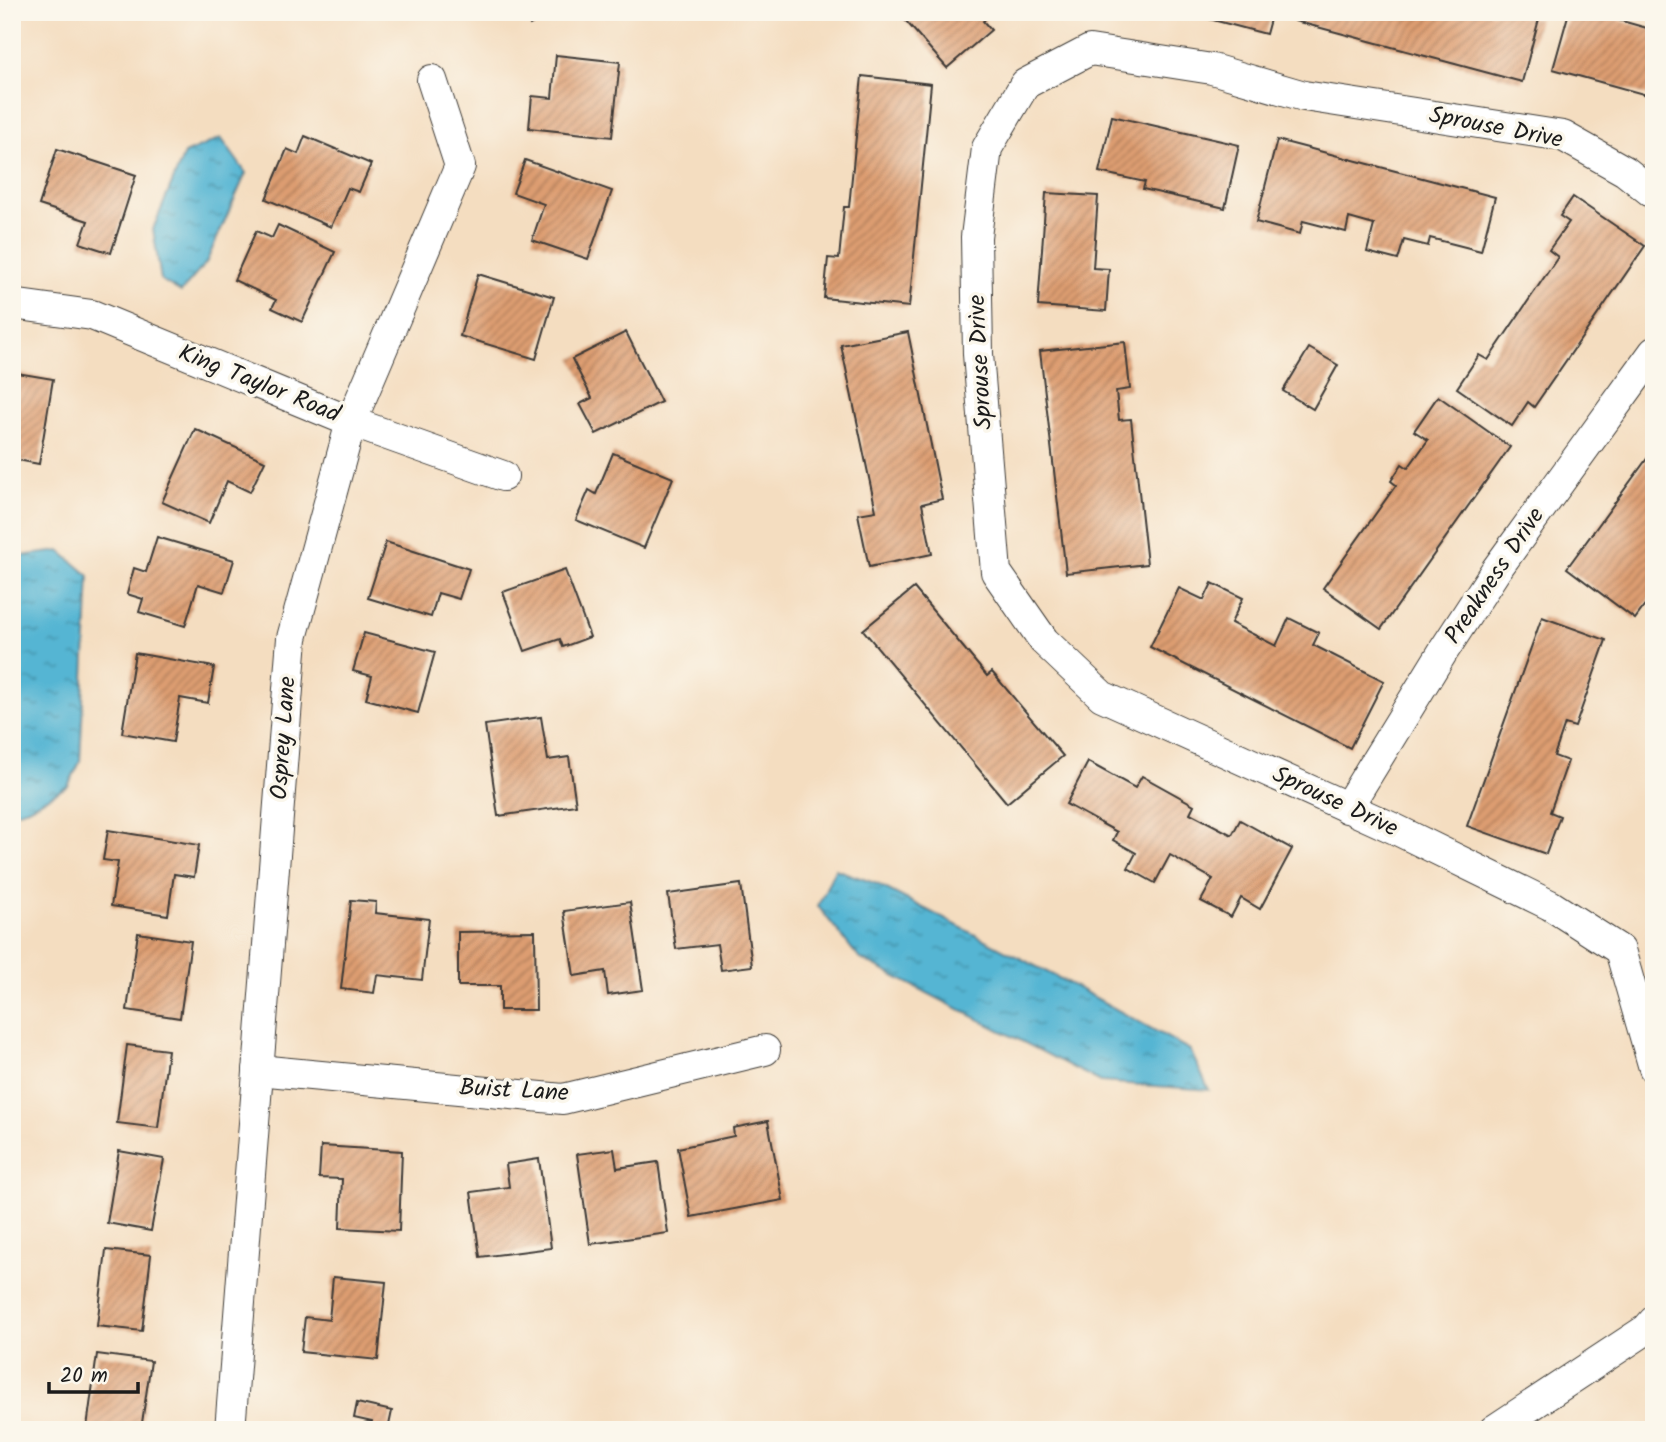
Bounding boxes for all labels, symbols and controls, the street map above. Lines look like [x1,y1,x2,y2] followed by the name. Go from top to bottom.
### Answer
[1426,96,1566,160] street label: Sprouse Drive
[958,293,1004,431] street label: Sprouse Drive
[172,334,347,435] street label: King Taylor Road
[1435,499,1555,652] street label: Preakness Drive
[260,675,308,801] street label: Osprey Lane
[1265,756,1405,848] street label: Sprouse Drive
[458,1069,570,1113] street label: Buist Lane
[49,1351,138,1395] scale bar
[60,1360,108,1393] text: 20 m

